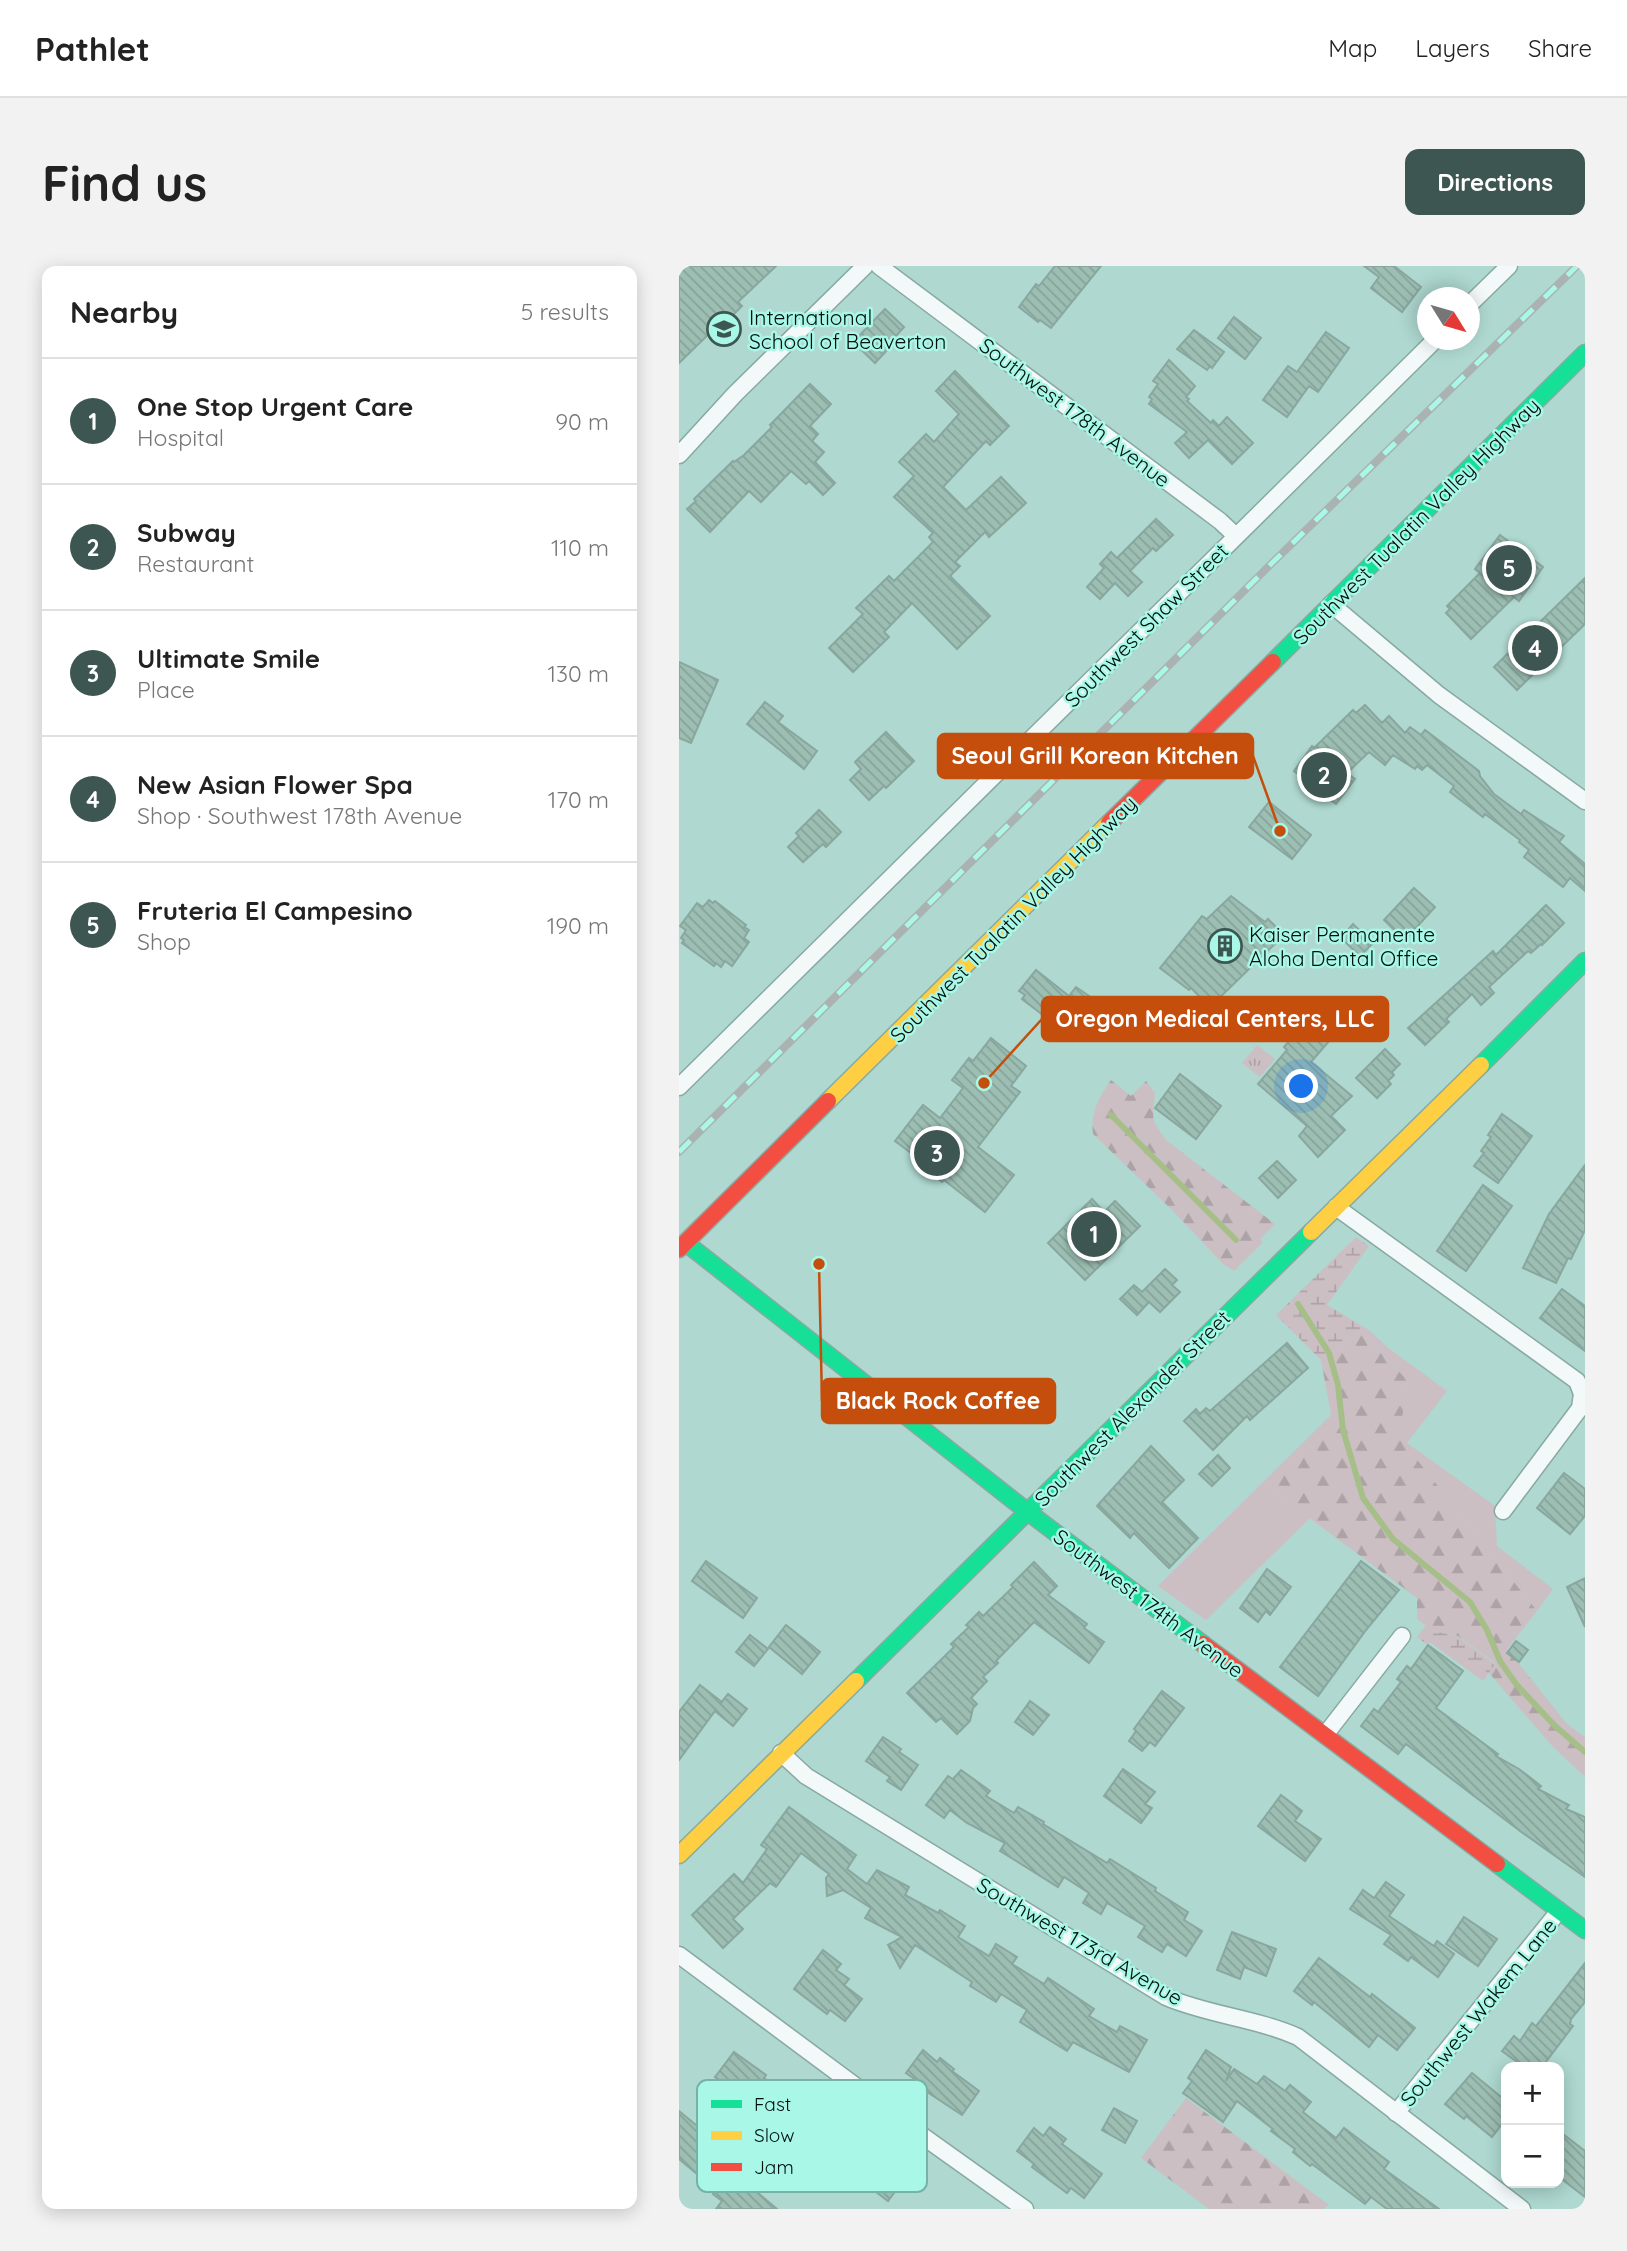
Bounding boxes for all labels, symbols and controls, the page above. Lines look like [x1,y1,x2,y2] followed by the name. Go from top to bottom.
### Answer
[35,28,150,69] text: Pathlet
[1328,33,1377,63] text: Map
[1415,33,1490,63] text: Layers
[1528,33,1592,63] text: Share
[1405,149,1585,215] button: Directions
[42,152,207,213] text: Find us
[1417,287,1480,350] north arrow
[70,293,178,331] text: Nearby
[521,297,609,326] text: 5 results
[749,304,946,354] place label: International School of Beaverton
[705,310,743,348] school or university icon: International School of Beaverton
[974,332,1176,492] street label: Southwest 178th Avenue
[137,390,413,423] text: One Stop Urgent Care
[1287,392,1545,650] street label: Southwest Tualatin Valley Highway
[89,407,97,436] text: 1
[555,407,609,436] text: 90 m
[137,423,224,452] text: Hospital
[137,516,236,549] text: Subway
[86,533,100,562] text: 2
[551,533,609,562] text: 110 m
[1059,538,1233,712] street label: Southwest Shaw Street
[1486,542,1532,594] pin: 5
[137,549,254,578] text: Restaurant
[1512,622,1558,674] pin: 4
[137,642,320,675] text: Ultimate Smile
[87,659,99,688] text: 3
[547,659,609,688] text: 130 m
[137,675,195,704] text: Place
[938,734,1253,778] callout: Seoul Grill Korean Kitchen
[951,741,1239,770] text: Seoul Grill Korean Kitchen
[1301,749,1347,801] pin: 2
[137,768,413,801] text: New Asian Flower Spa
[86,785,100,814] text: 4
[548,785,609,814] text: 170 m
[884,790,1142,1048] street label: Southwest Tualatin Valley Highway
[137,801,462,830] text: Shop · Southwest 178th Avenue
[137,894,413,927] text: Fruteria El Campesino
[86,911,100,940] text: 5
[547,911,609,940] text: 190 m
[1249,921,1438,971] place label: Kaiser Permanente Aloha Dental Office
[137,927,191,956] text: Shop
[1206,927,1244,965] building icon: Kaiser Permanente Aloha Dental Office
[1042,997,1388,1041] callout: Oregon Medical Centers, LLC
[1056,1004,1374,1033] text: Oregon Medical Centers, LLC
[1284,1069,1318,1103] your location
[914,1127,960,1179] pin: 3
[1071,1208,1117,1260] pin: 1
[1029,1305,1235,1511] street label: Southwest Alexander Street
[822,1379,1055,1423] callout: Black Rock Coffee
[836,1386,1040,1415] text: Black Rock Coffee
[1049,1523,1249,1683] street label: Southwest 174th Avenue
[972,1871,1188,2011] street label: Southwest 173rd Avenue
[1394,1913,1562,2111] street label: Southwest Wakem Lane
[1501,2062,1564,2188] map controls
[1501,2062,1564,2125] button: +
[697,2080,927,2192] legend
[754,2092,791,2116] text: Fast
[754,2123,795,2147] text: Slow
[1501,2125,1564,2188] button: −
[754,2155,794,2179] text: Jam

